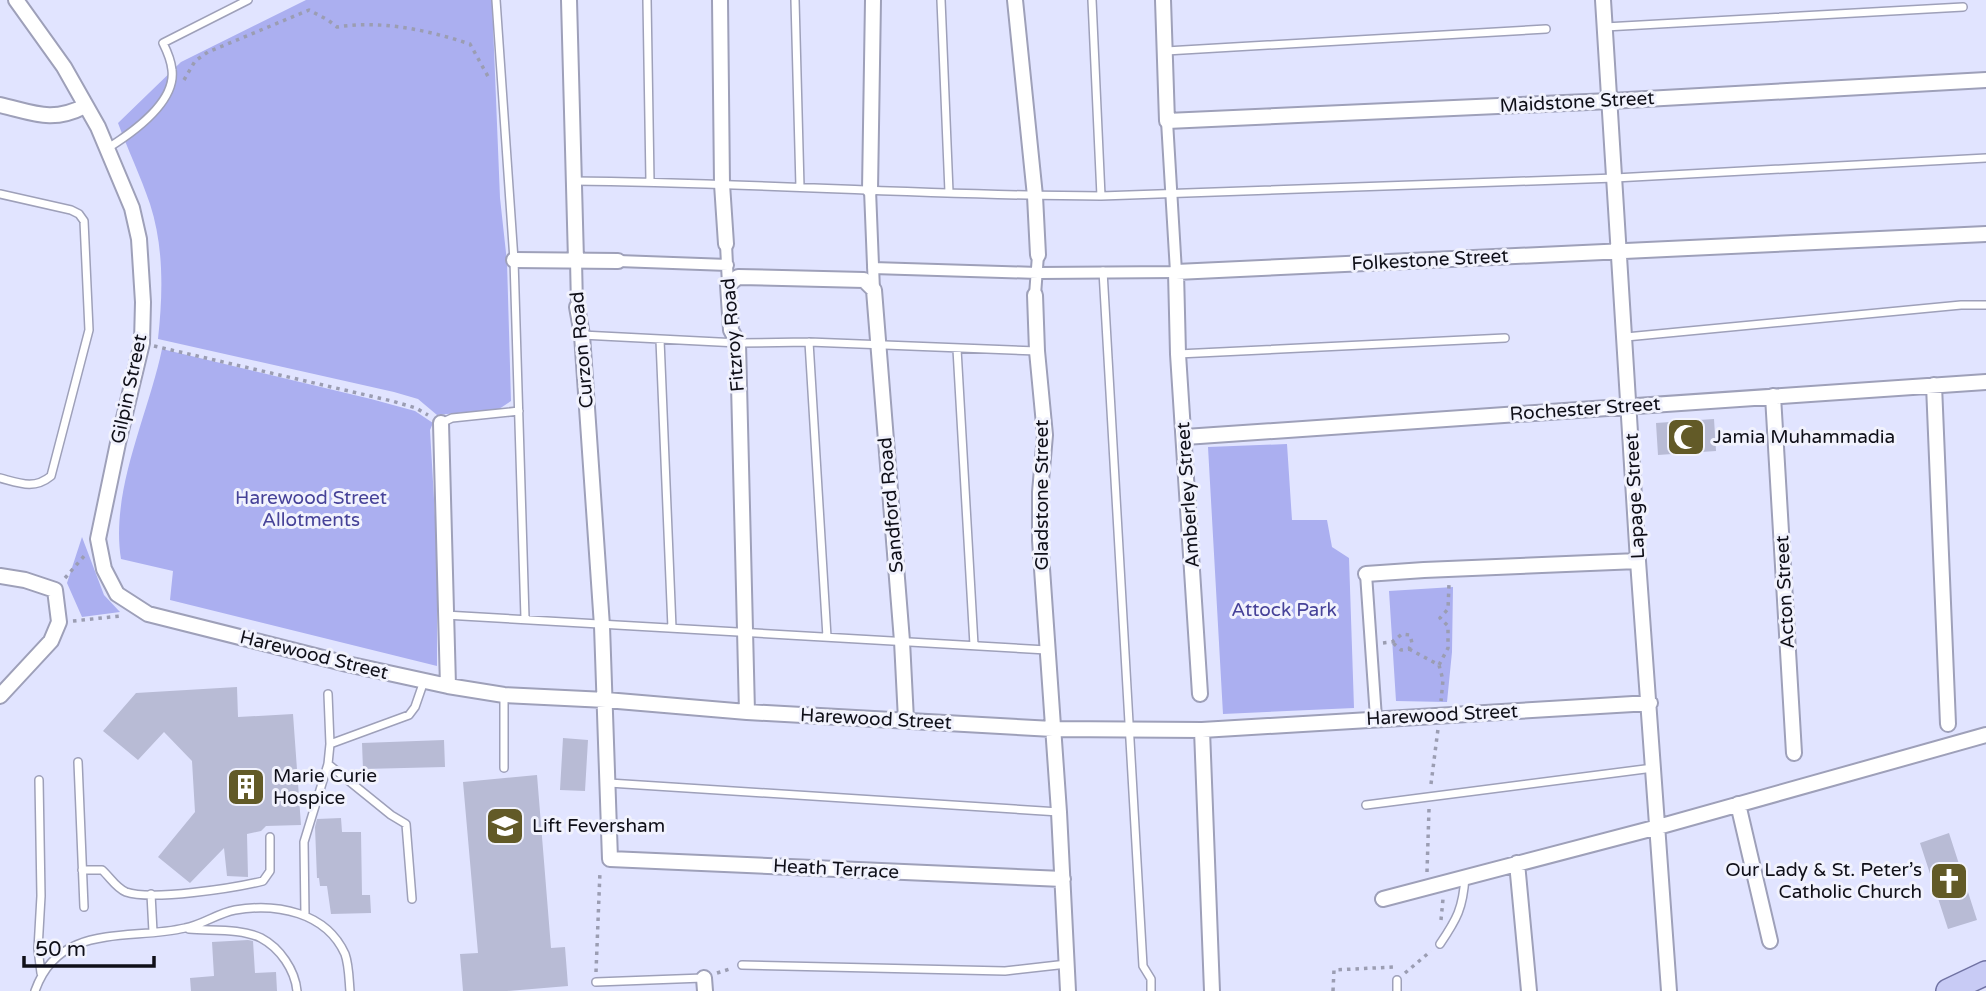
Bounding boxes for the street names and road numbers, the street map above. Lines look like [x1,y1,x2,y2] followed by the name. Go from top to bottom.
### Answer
[1499,87,1655,117] street label: Maidstone Street
[1351,245,1509,275] street label: Folkestone Street
[717,277,749,393] street label: Fitzroy Road
[566,291,598,409] street label: Curzon Road
[107,332,151,446] street label: Gilpin Street
[1509,393,1661,425] street label: Rochester Street
[1031,419,1053,571] street label: Gladstone Street
[1172,421,1204,569] street label: Amberley Street
[1621,432,1649,560] street label: Lapage Street
[874,436,908,574] street label: Sandford Road
[1771,535,1799,649] street label: Acton Street
[238,626,390,684] street label: Harewood Street
[1366,700,1518,730] street label: Harewood Street
[800,704,952,734] street label: Harewood Street
[772,855,900,883] street label: Heath Terrace

